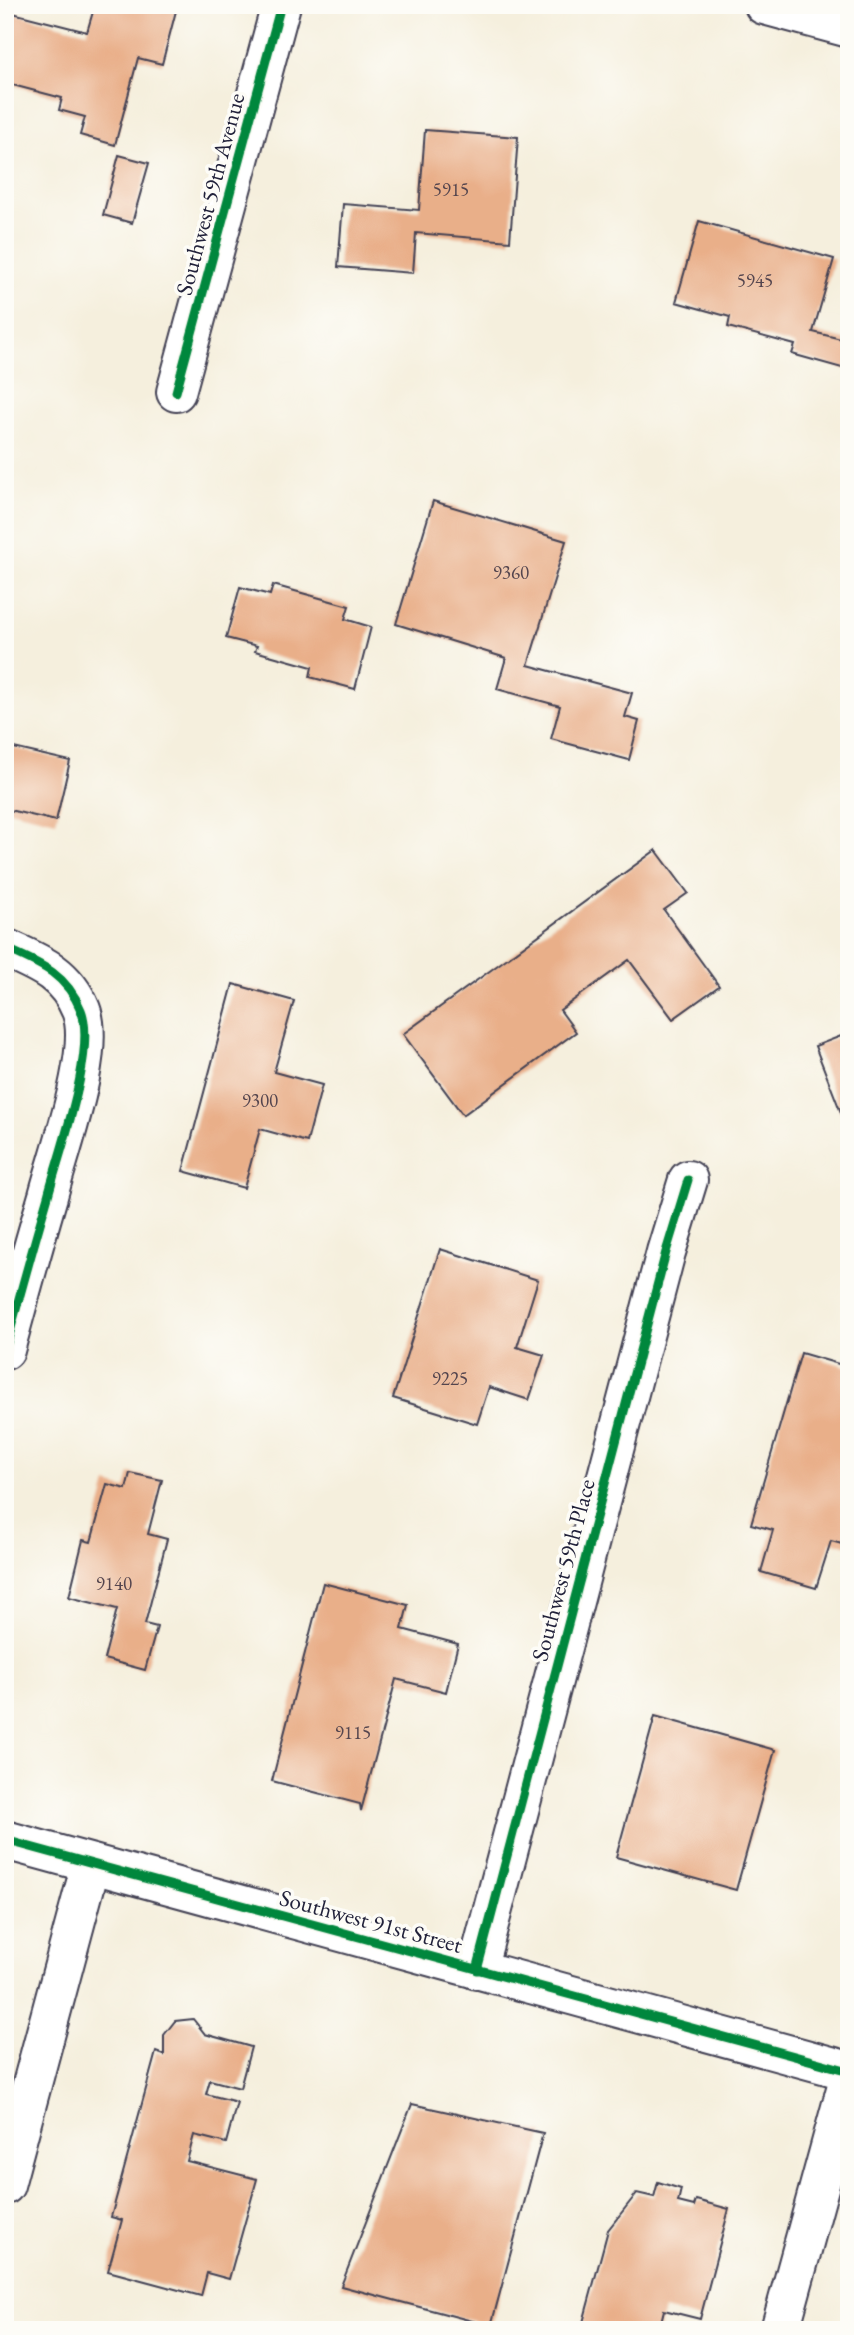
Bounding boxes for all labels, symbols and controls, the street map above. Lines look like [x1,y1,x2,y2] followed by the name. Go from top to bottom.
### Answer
[169,90,251,298] street label: Southwest 59th Avenue
[433,177,469,202] house number: 5915
[737,268,773,293] house number: 5945
[493,560,529,585] house number: 9360
[242,1088,278,1113] house number: 9300
[432,1366,468,1391] house number: 9225
[524,1476,602,1664] street label: Southwest 59th Place
[96,1571,132,1596] house number: 9140
[335,1720,371,1745] house number: 9115
[276,1882,466,1960] street label: Southwest 91st Street

